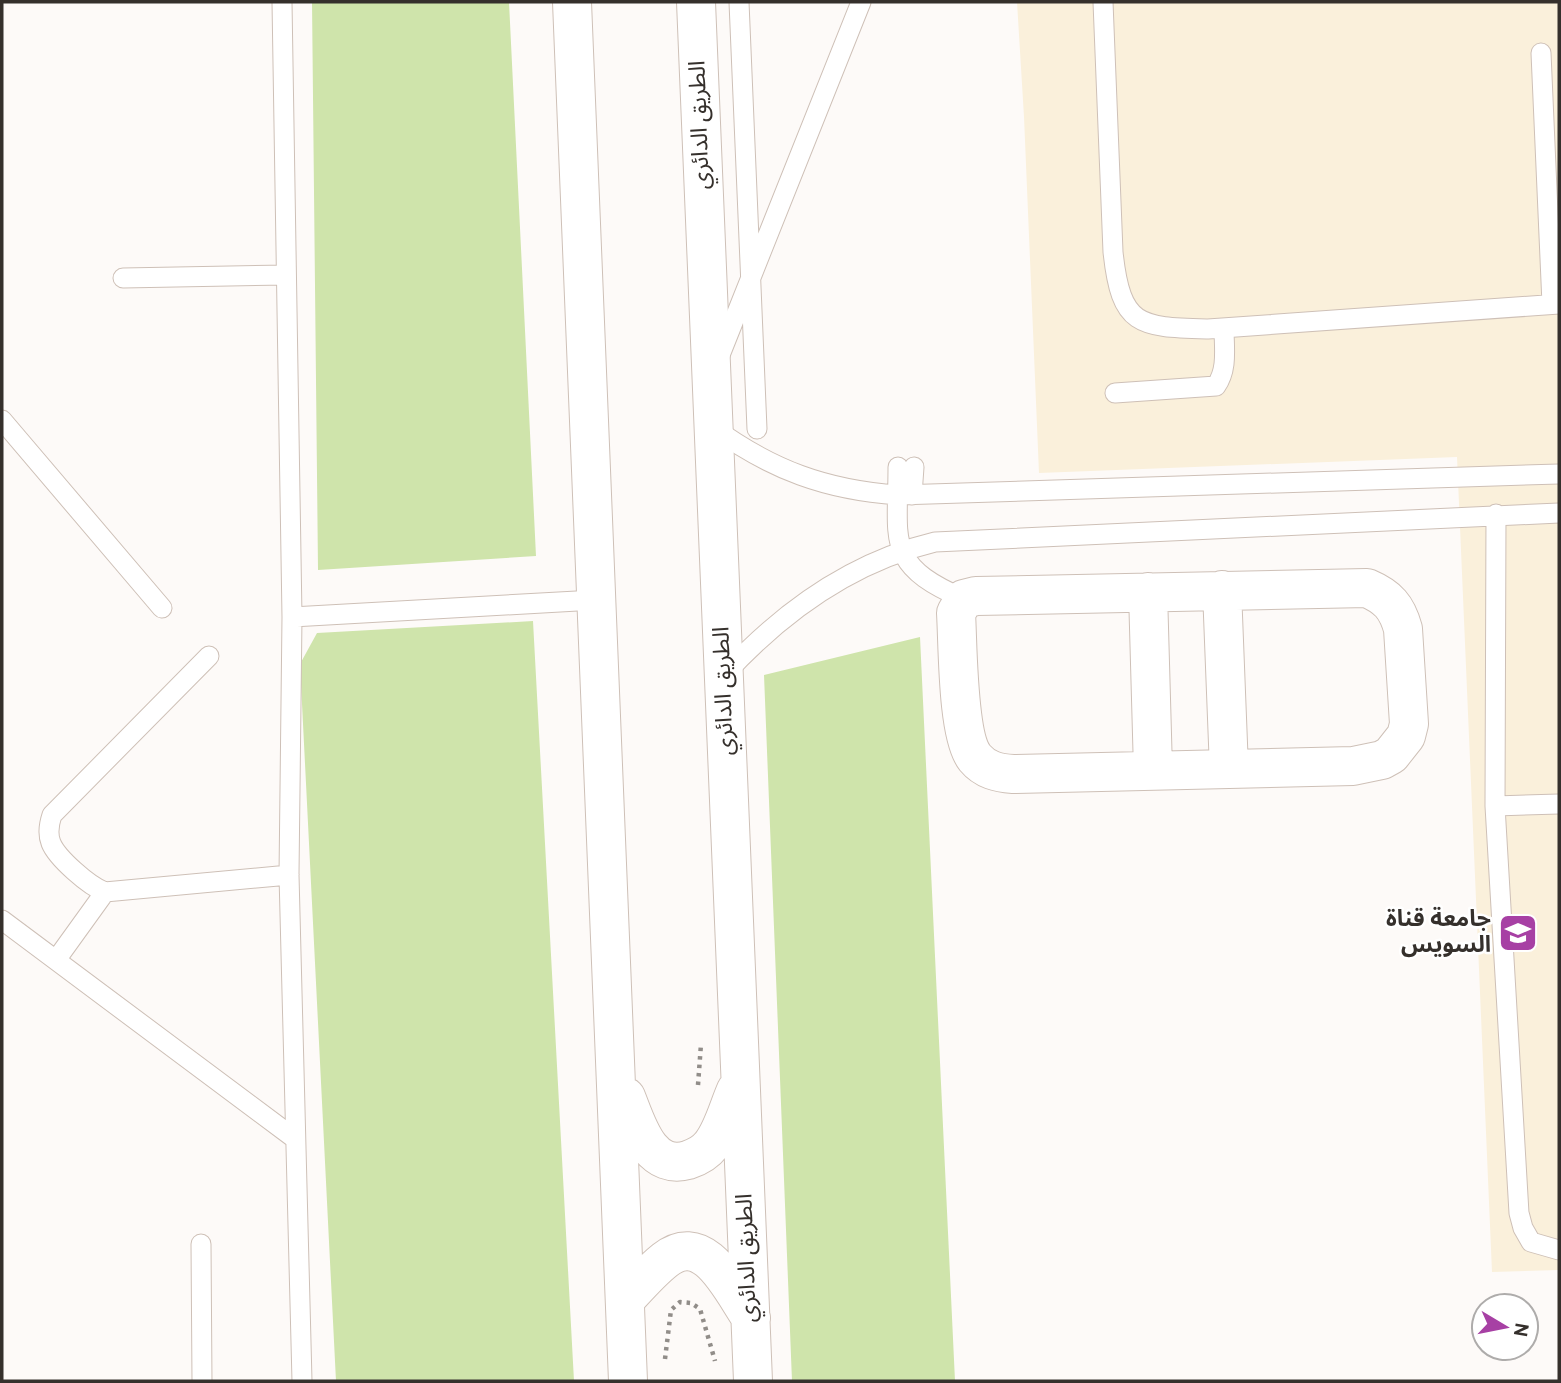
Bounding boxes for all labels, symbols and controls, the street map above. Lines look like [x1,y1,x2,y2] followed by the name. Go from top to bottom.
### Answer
[684,60,718,190] street label: الطريق الدائري
[708,626,742,756] street label: الطريق الدائري
[1386,906,1491,961] place label: جامعة قناة السويس
[1497,912,1539,954] school or university icon: جامعة قناة السويس
[731,1193,765,1323] street label: الطريق الدائري
[1470,1292,1540,1362] north arrow
[1507,1321,1533,1338] text: N

